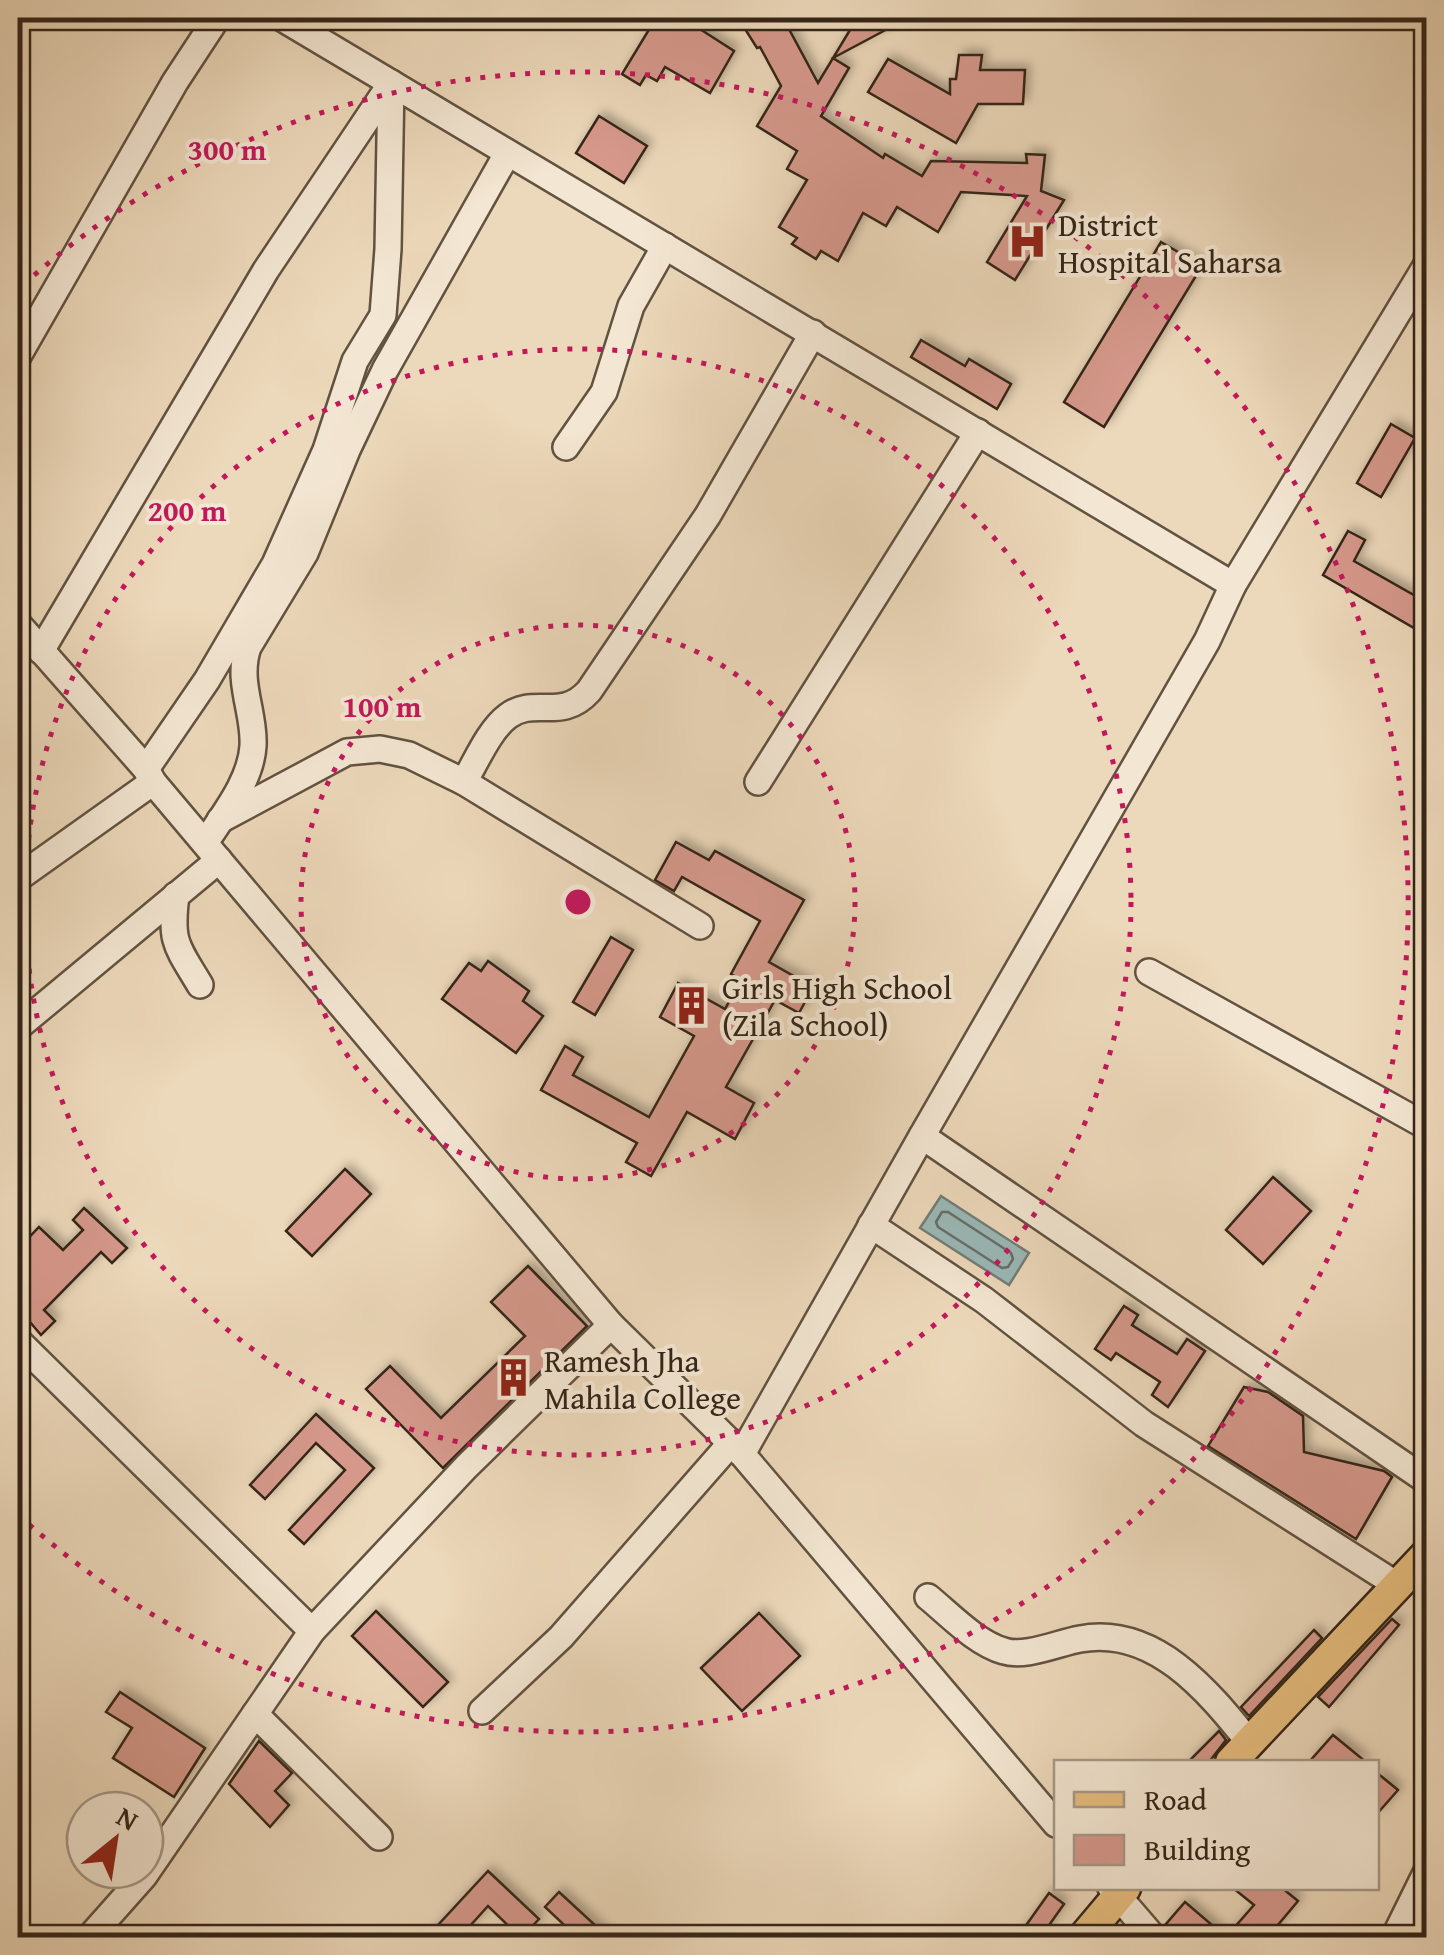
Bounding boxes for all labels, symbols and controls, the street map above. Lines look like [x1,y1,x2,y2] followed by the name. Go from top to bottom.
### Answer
[188,127,267,171] text: 300 m
[1058,201,1282,285] place label: District Hospital Saharsa
[1007,221,1049,263] hospital icon: District Hospital Saharsa
[148,488,227,532] text: 200 m
[343,684,422,728] text: 100 m
[560,884,596,920] centre of rings
[722,964,952,1048] place label: Girls High School (Zila School)
[671,984,713,1026] building icon: Girls High School (Zila School)
[544,1337,741,1421] place label: Ramesh Jha Mahila College
[493,1357,535,1399] building icon: Ramesh Jha Mahila College
[1054,1760,1379,1890] legend
[1144,1777,1207,1821] text: Road
[65,1790,165,1890] north arrow
[109,1795,146,1840] text: N
[1144,1827,1250,1871] text: Building

